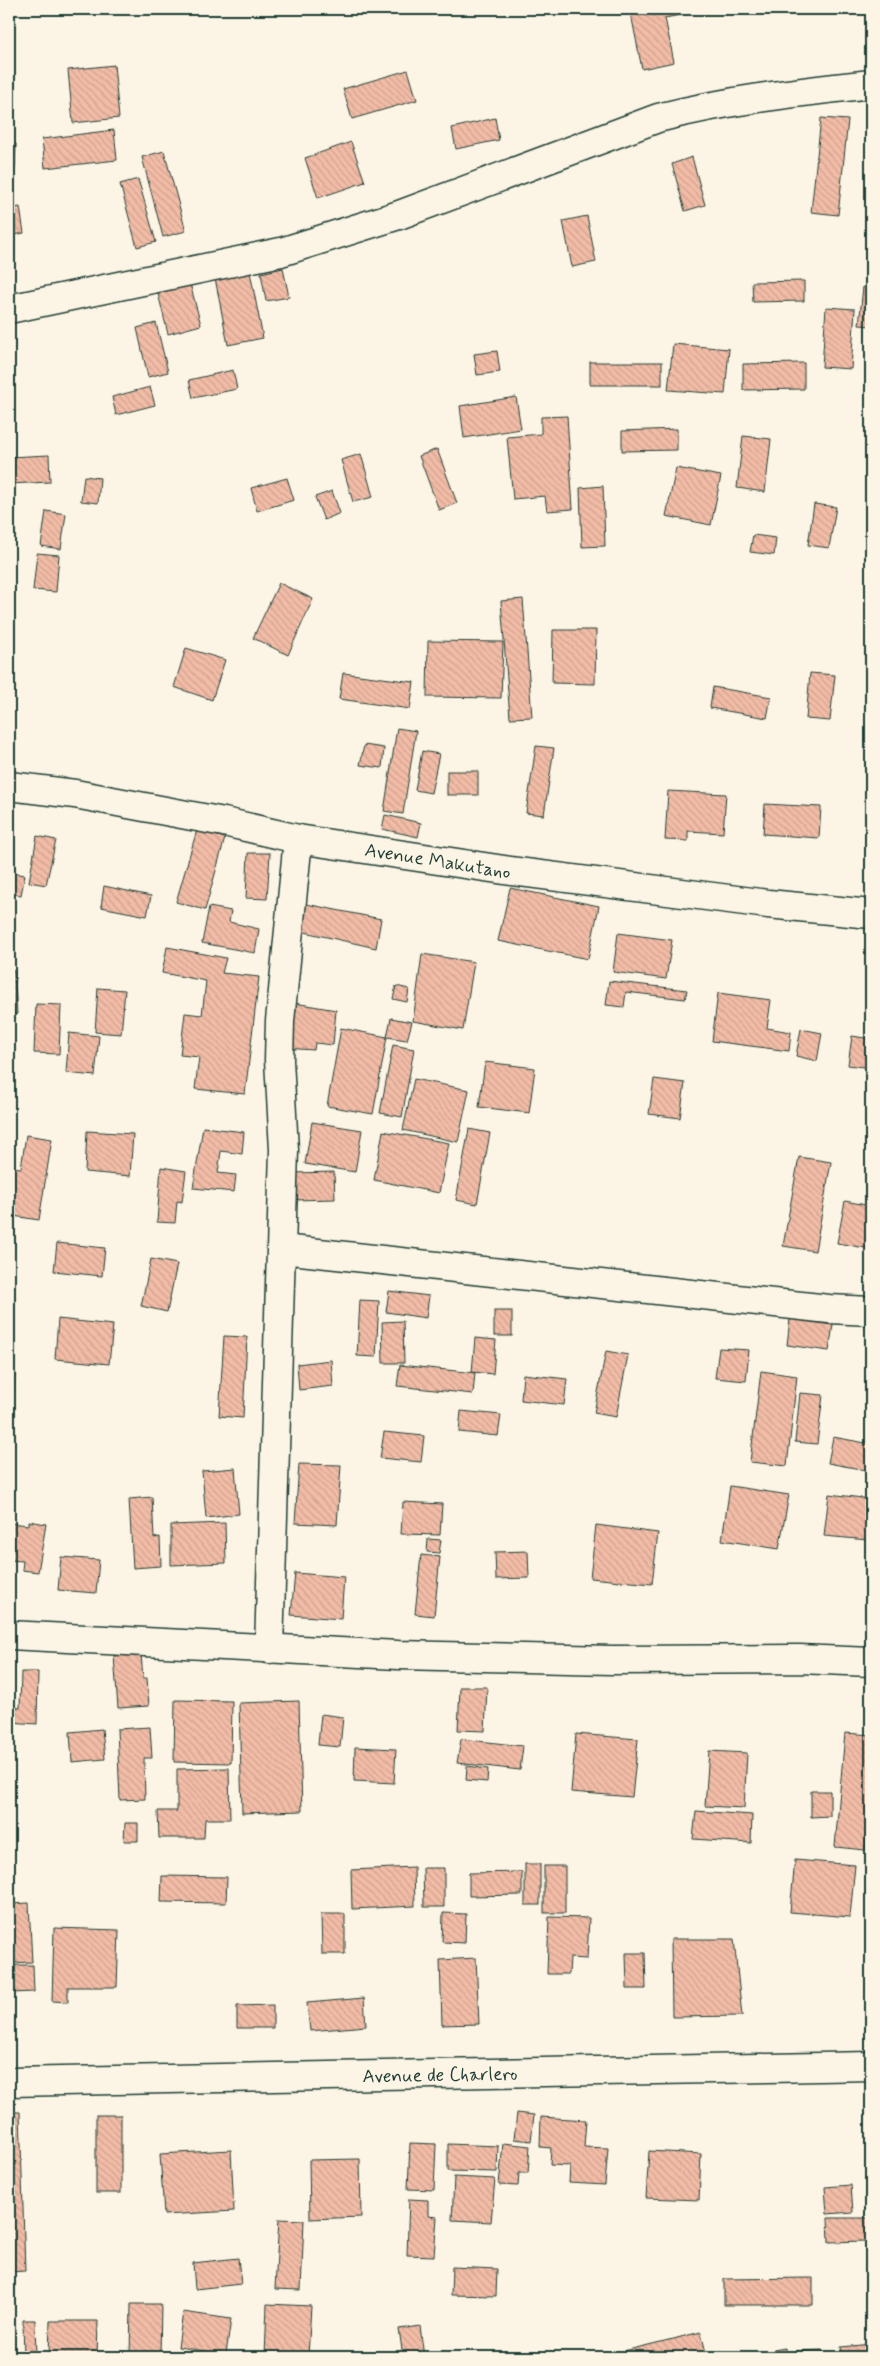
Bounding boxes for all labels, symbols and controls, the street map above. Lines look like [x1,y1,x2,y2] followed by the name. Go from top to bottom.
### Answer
[363,838,513,885] street label: Avenue Makutano
[362,2062,518,2089] street label: Avenue de Charlero

